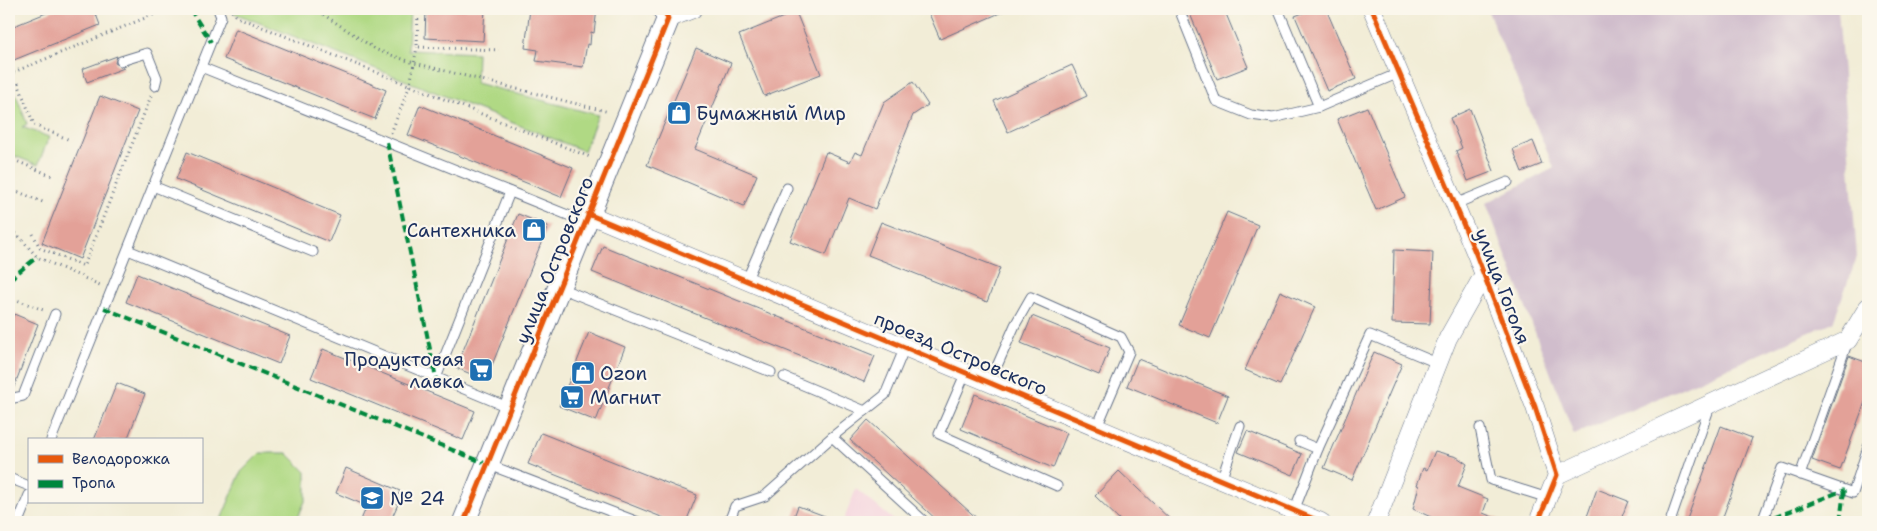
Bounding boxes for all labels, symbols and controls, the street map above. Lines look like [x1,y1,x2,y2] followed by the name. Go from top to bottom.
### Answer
[666,100,692,126] shop icon: Бумажный Мир
[696,101,846,126] place label: Бумажный Мир
[510,173,599,347] street label: улица Островского
[521,217,547,243] shop icon: Сантехника
[407,218,516,243] place label: Сантехника
[1469,224,1536,348] street label: улица Гоголя
[870,306,1051,401] street label: проезд Островского
[344,347,464,394] place label: Продуктовая лавка
[468,357,494,383] supermarket icon: Продуктовая лавка
[570,360,596,386] shop icon: Ozon
[600,361,647,386] place label: Ozon
[559,384,585,410] supermarket icon: Магнит
[590,385,661,410] place label: Магнит
[28,438,202,504] legend
[72,449,171,469] text: Велодорожка
[72,473,116,493] text: Тропа
[359,485,385,511] school or university icon: № 24
[390,486,445,511] place label: № 24

